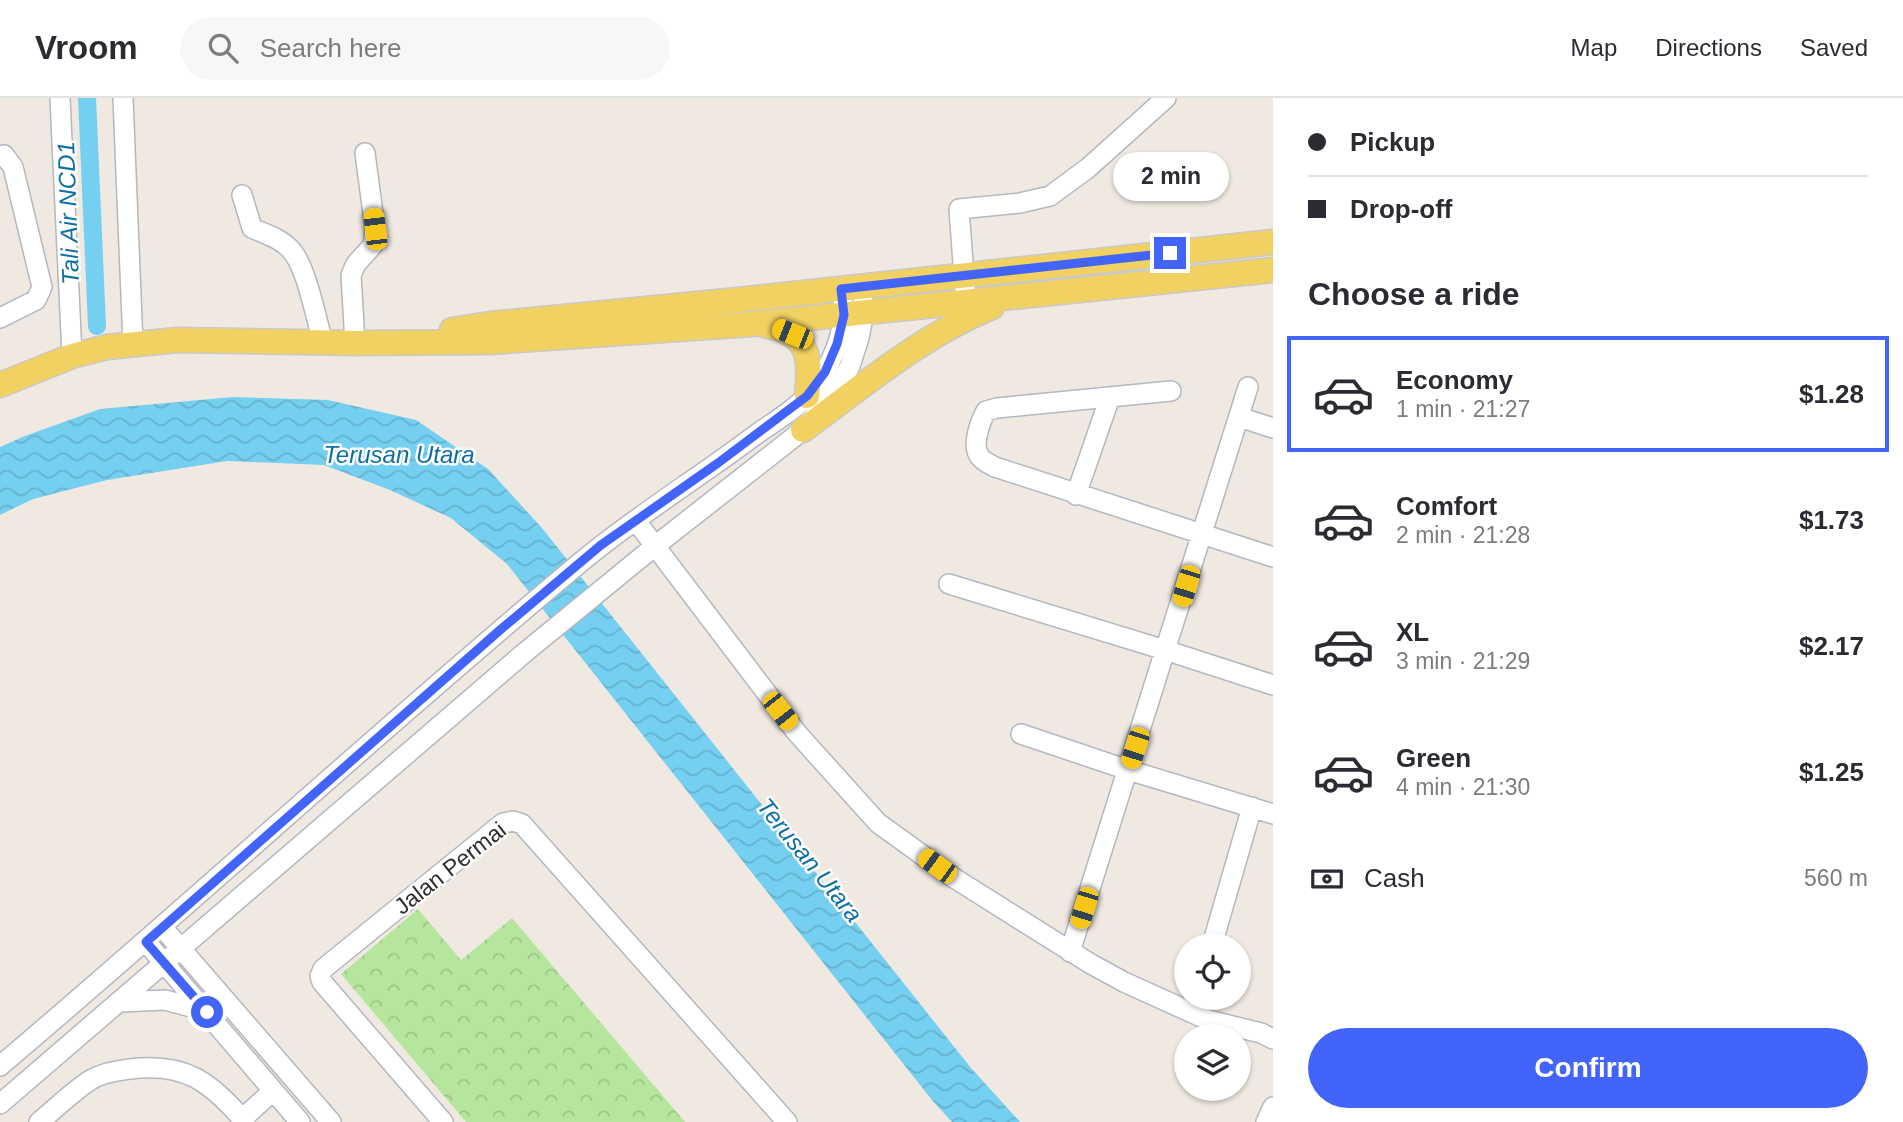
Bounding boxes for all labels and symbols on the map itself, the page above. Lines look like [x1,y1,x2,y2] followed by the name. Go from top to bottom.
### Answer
[52,141,84,285] water label: Tali Air NCD1
[1112,152,1228,200] callout: 2 min
[363,207,388,251] car
[1154,237,1186,269] route end
[769,316,816,352] car
[323,441,475,468] water label: Terusan Utara
[1170,563,1203,609] car
[759,688,802,734] car
[1119,725,1152,771] car
[752,793,868,927] water label: Terusan Utara
[389,816,511,920] street label: Jalan Permai
[914,845,961,887] car
[1068,885,1101,931] car
[191,996,223,1028] route start

